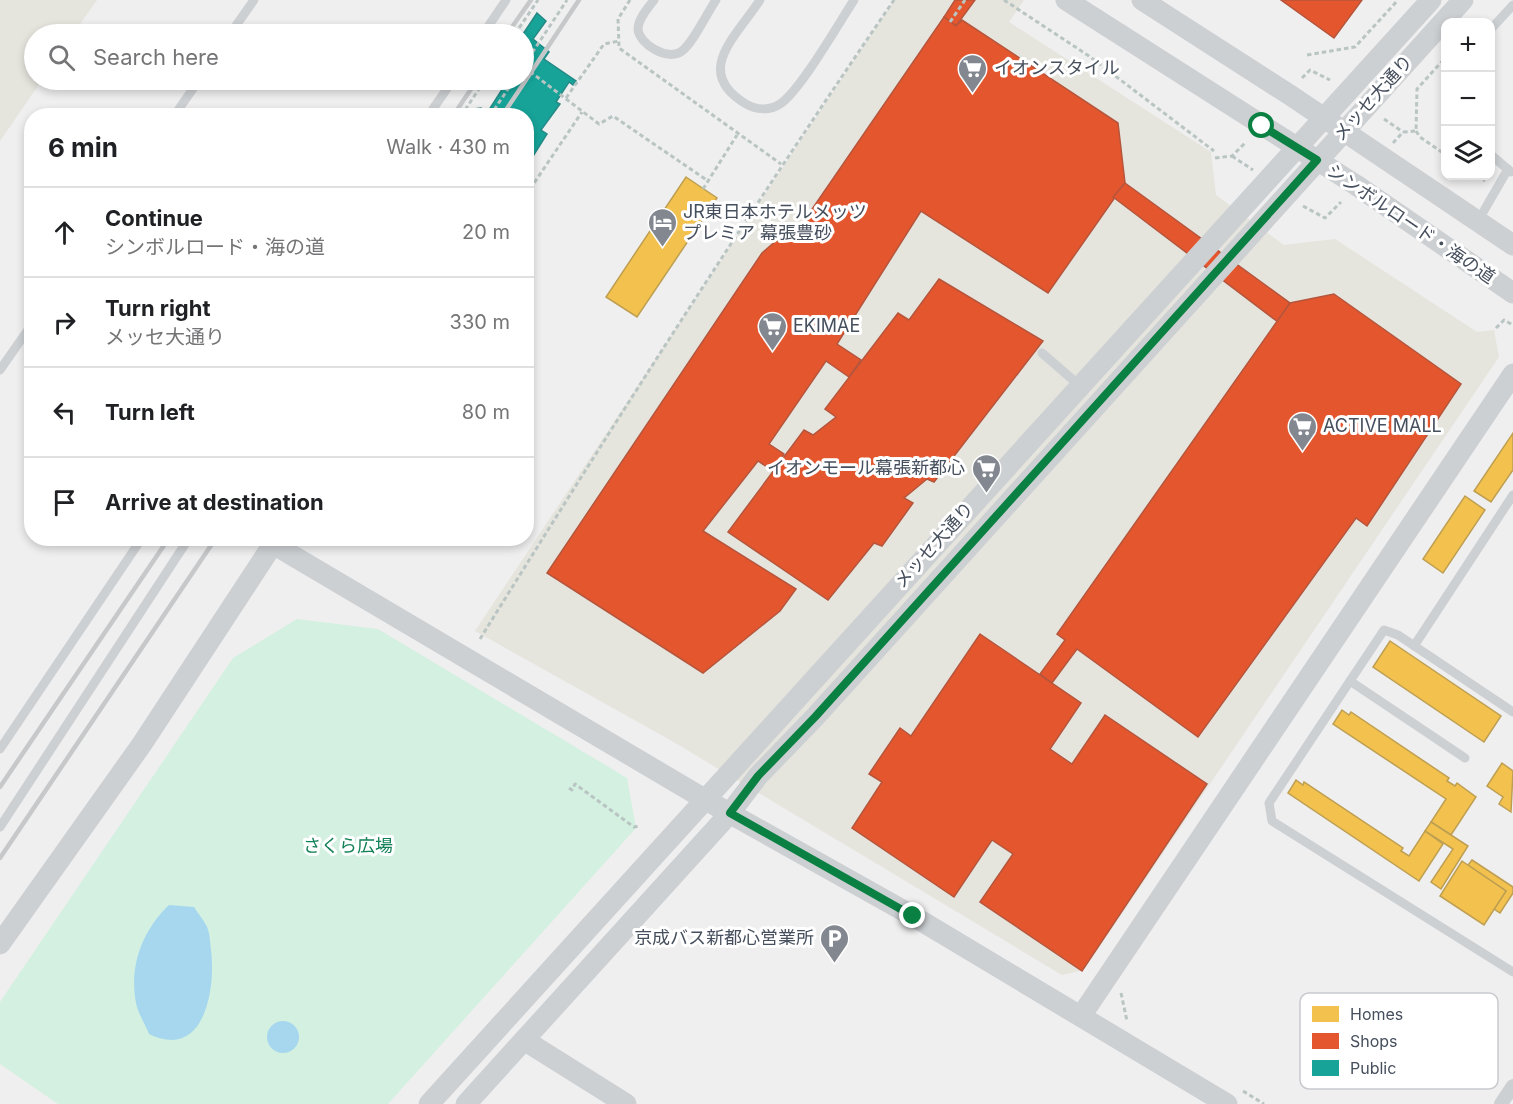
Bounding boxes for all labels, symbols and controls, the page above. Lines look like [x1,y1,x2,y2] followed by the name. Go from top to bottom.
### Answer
[1441,18,1495,180] map controls
[1441,18,1495,72] button: +
[24,24,534,90] search box
[45,41,78,74] icon: search
[93,44,219,70] text: Search here
[1329,51,1417,145] street label: メッセ大通り
[957,52,989,94] supermarket icon: イオンスタイル
[994,57,1120,78] place label: イオンスタイル
[1441,72,1495,126] button: −
[1248,112,1274,138] route start
[1441,126,1495,180] button: layers
[48,132,118,163] text: 6 min
[386,135,510,159] text: Walk · 430 m
[1323,160,1499,288] street label: シンボルロード・海の道
[683,201,867,243] place label: JR東日本ホテルメッツ プレミア 幕張豊砂
[105,205,203,231] text: Continue
[646,206,678,248] hotel icon: JR東日本ホテルメッツ プレミア 幕張豊砂
[48,216,81,249] icon: ahead
[462,220,510,244] text: 20 m
[105,235,325,259] text: シンボルロード・海の道
[105,295,211,321] text: Turn right
[48,306,81,339] icon: right
[450,310,510,334] text: 330 m
[756,310,788,352] supermarket icon: EKIMAE
[793,315,860,336] place label: EKIMAE
[105,325,225,349] text: メッセ大通り
[48,396,81,429] icon: left
[105,399,195,425] text: Turn left
[462,400,510,424] text: 80 m
[1286,410,1318,452] supermarket icon: ACTIVE MALL
[1323,415,1442,436] place label: ACTIVE MALL
[970,452,1002,494] supermarket icon: イオンモール幕張新都心
[767,457,965,478] place label: イオンモール幕張新都心
[48,486,81,519] icon: arrive
[105,489,324,515] text: Arrive at destination
[890,498,978,592] street label: メッセ大通り
[303,835,393,856] park label: さくら広場
[899,902,925,928] route end
[819,922,851,964] parking icon: 京成バス新都心営業所
[634,927,814,948] place label: 京成バス新都心営業所
[1300,993,1498,1089] legend
[1350,1004,1403,1024] text: Homes
[1350,1031,1398,1051] text: Shops
[1350,1058,1396,1078] text: Public

